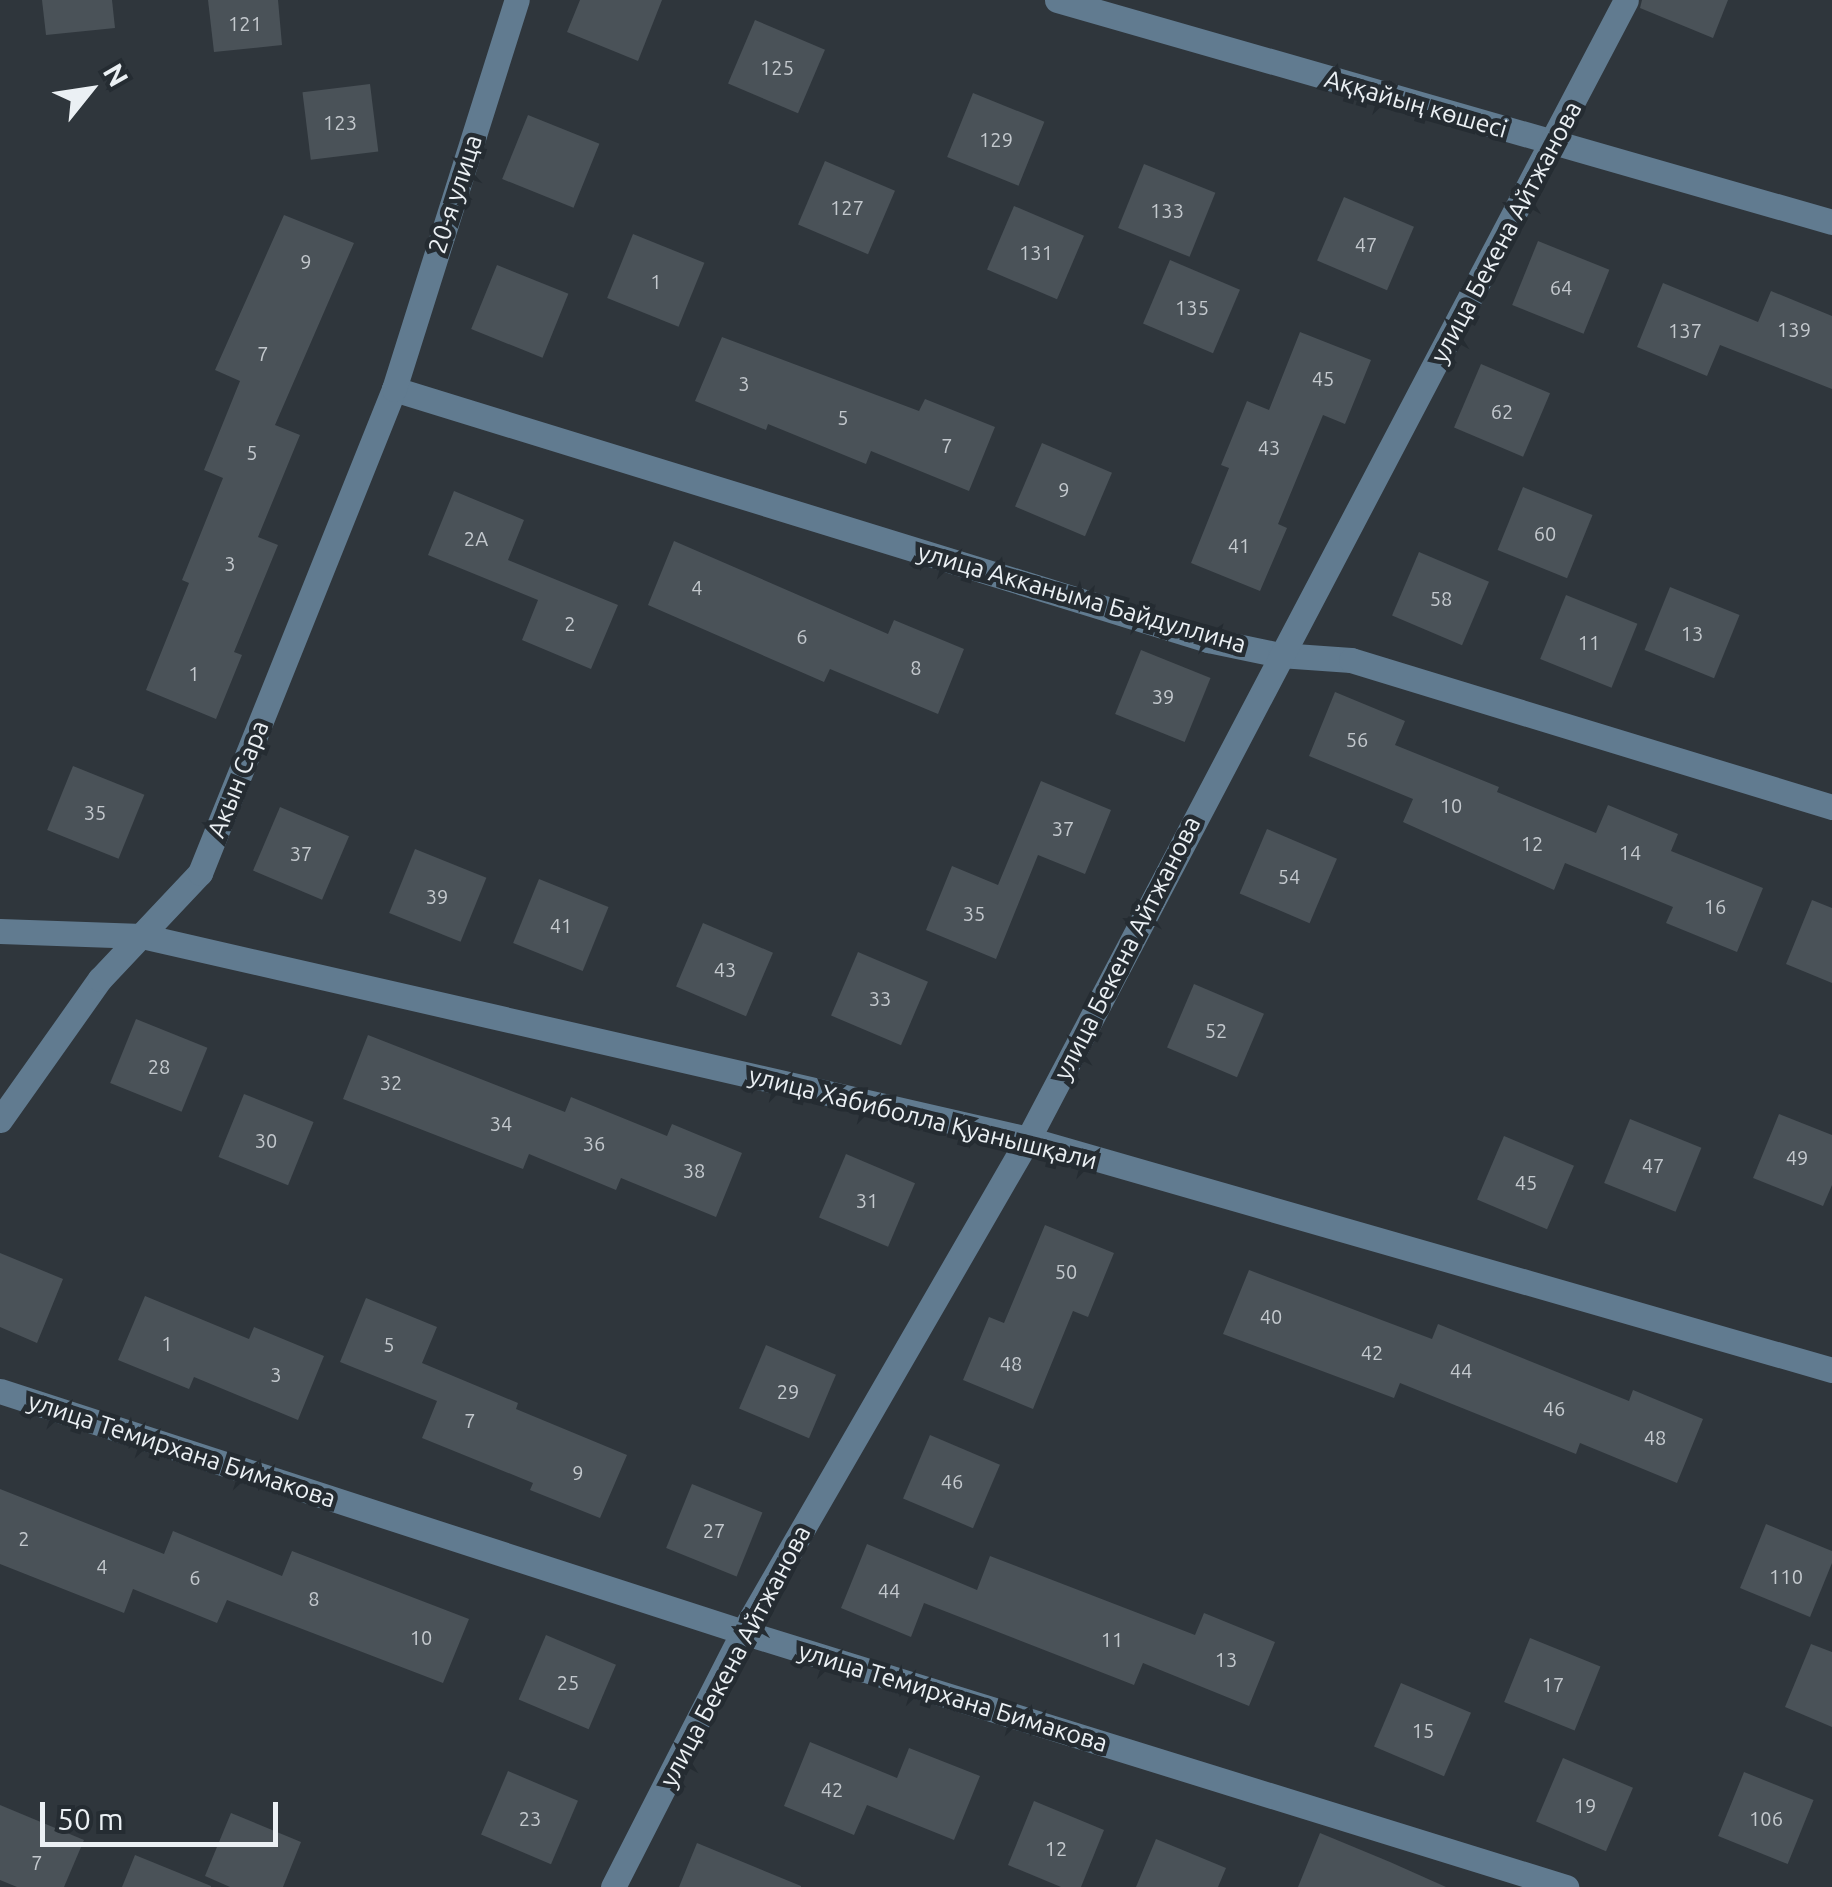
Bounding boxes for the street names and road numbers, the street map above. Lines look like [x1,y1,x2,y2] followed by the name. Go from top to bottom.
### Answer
[1321,64,1511,144] street label: Аққайың көшесі
[1424,96,1588,368] street label: улица Бекена Айтжанова
[422,131,488,257] street label: 20-я улица
[914,537,1250,659] street label: улица Акканыма Байдуллина
[201,716,275,842] street label: Акын Сара
[1047,811,1207,1085] street label: улица Бекена Айтжанова
[746,1060,1100,1176] street label: улица Хабиболла Қуанышқали
[24,1386,340,1514] street label: улица Темирхана Бимакова
[653,1520,817,1792] street label: улица Бекена Айтжанова
[795,1636,1111,1758] street label: улица Темирхана Бимакова

